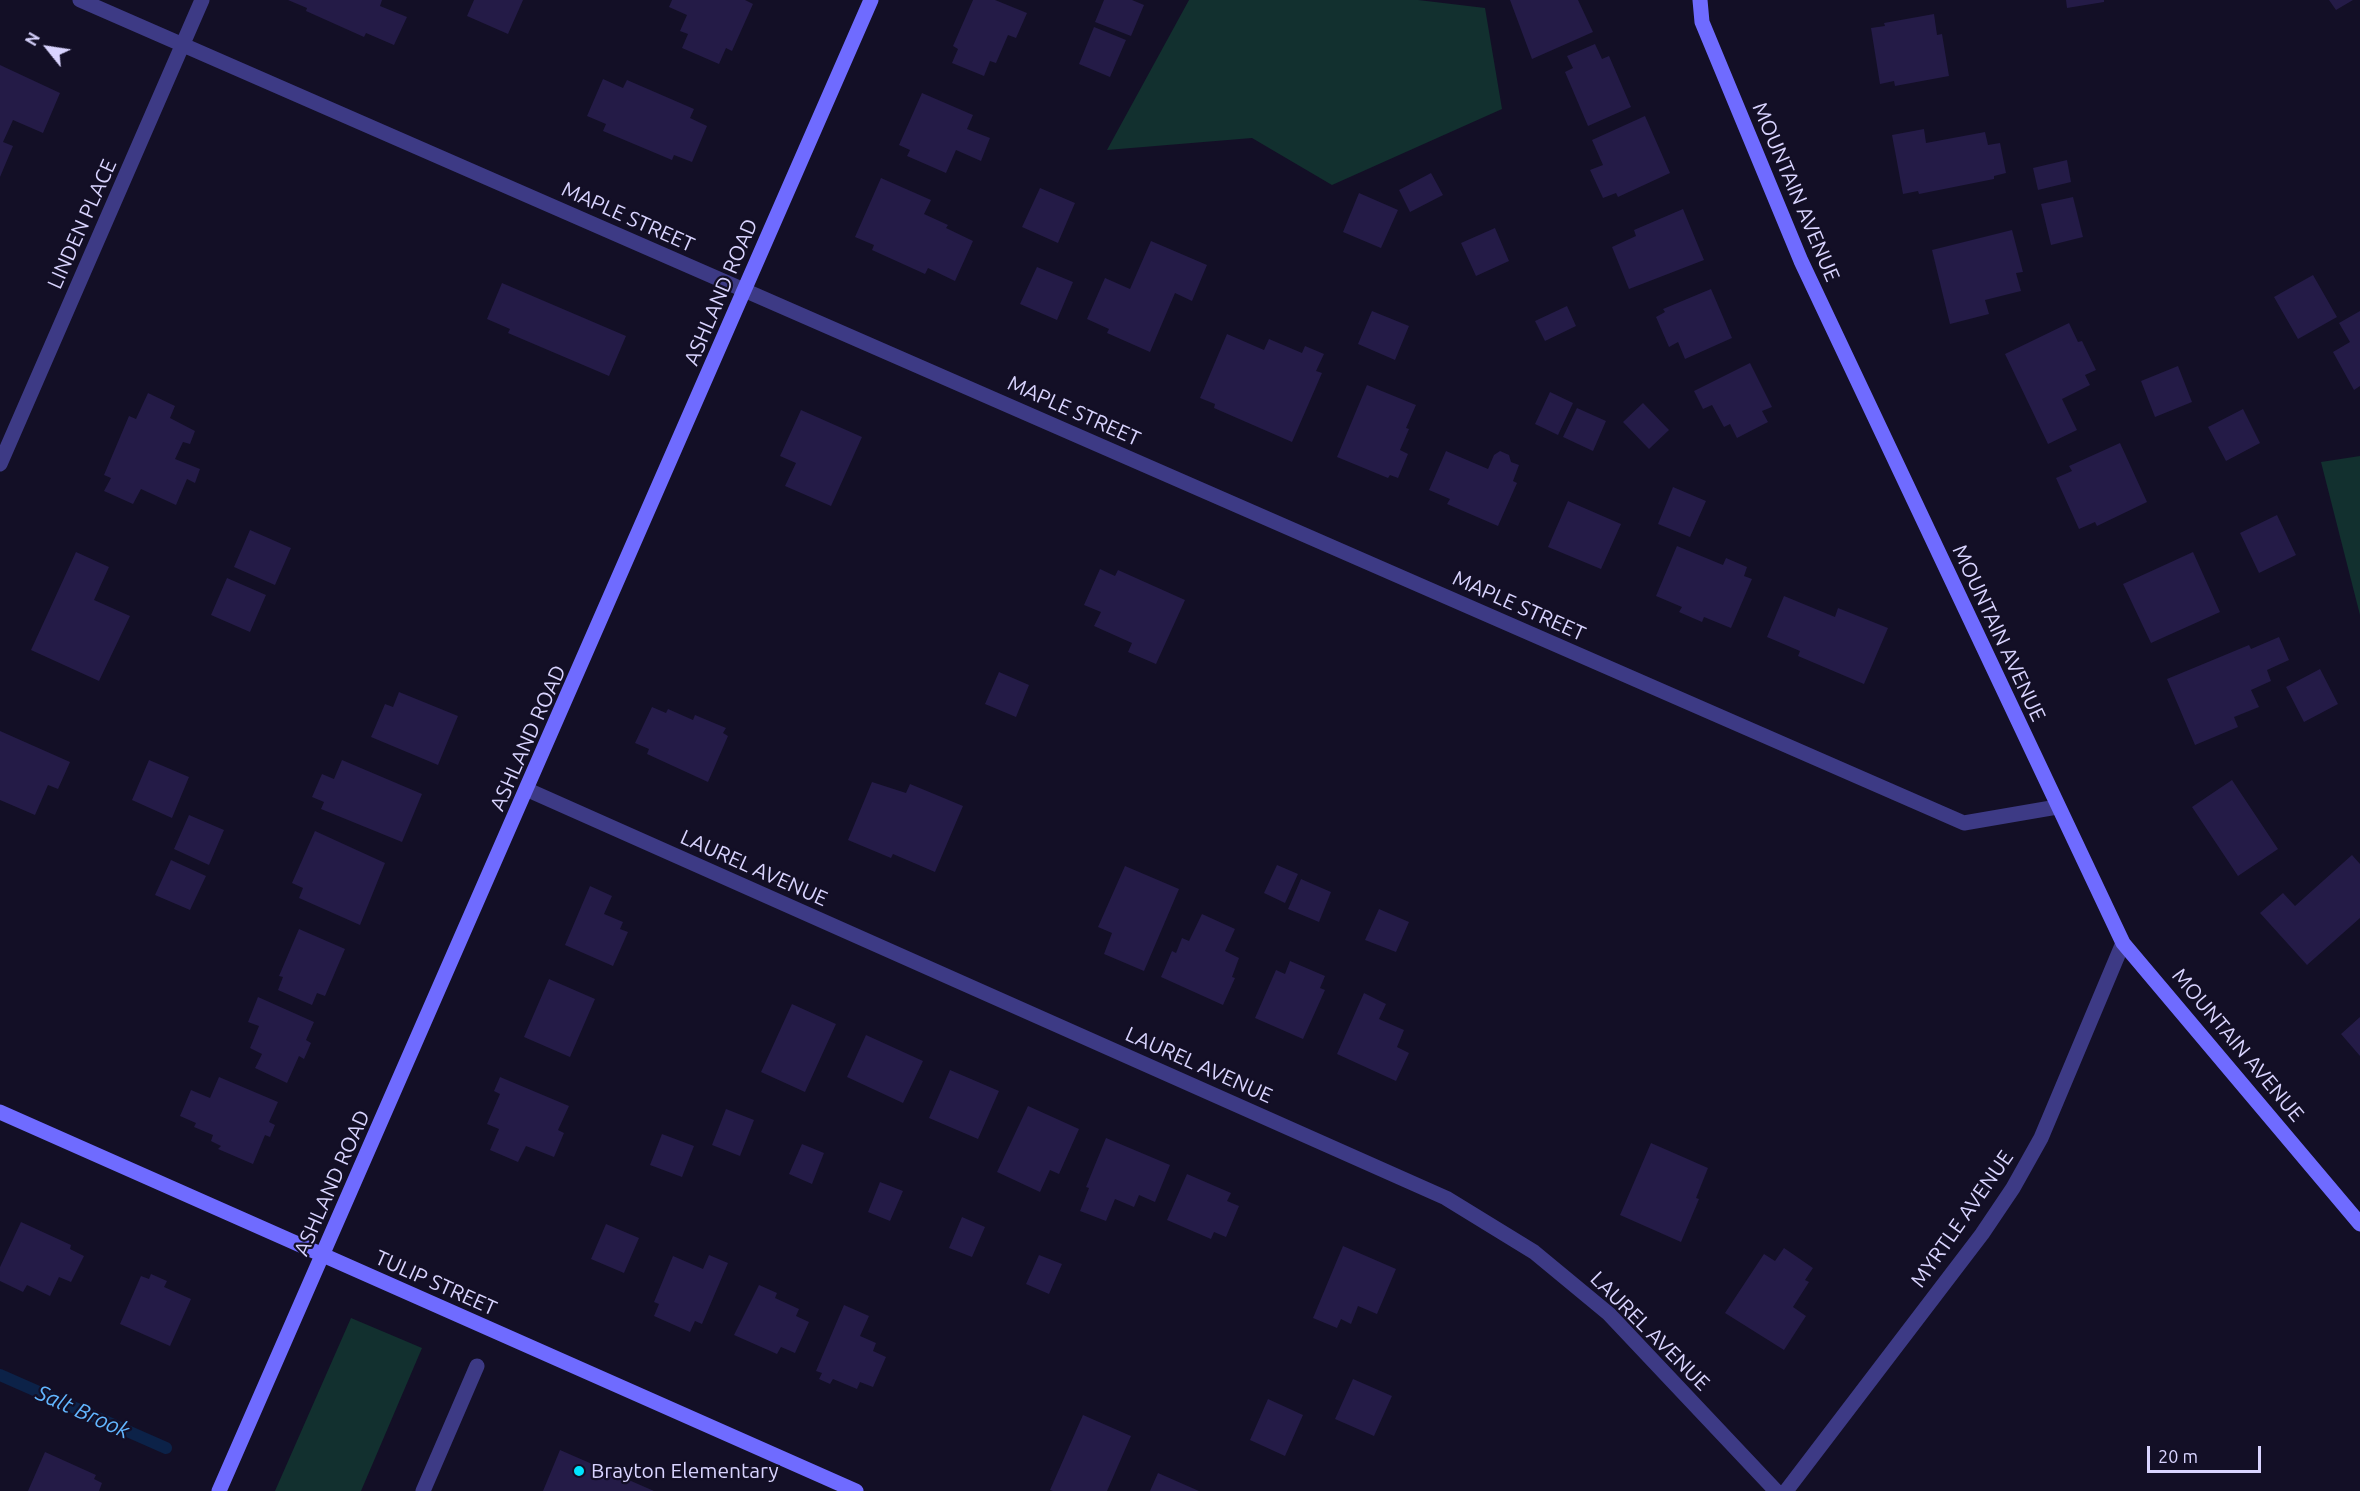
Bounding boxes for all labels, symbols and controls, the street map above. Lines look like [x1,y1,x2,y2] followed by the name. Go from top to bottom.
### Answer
[18,18,78,78] north arrow
[22,29,43,49] text: N
[1747,99,1845,285] street label: MOUNTAIN AVENUE
[42,155,122,293] street label: LINDEN PLACE
[558,176,698,258] street label: MAPLE STREET
[679,215,763,369] street label: ASHLAND ROAD
[1004,370,1144,452] street label: MAPLE STREET
[1947,541,2051,725] street label: MOUNTAIN AVENUE
[1449,565,1589,647] street label: MAPLE STREET
[485,661,571,815] street label: ASHLAND ROAD
[677,824,831,912] street label: LAUREL AVENUE
[2167,963,2309,1127] street label: MOUNTAIN AVENUE
[1122,1021,1276,1109] street label: LAUREL AVENUE
[289,1106,375,1260] street label: ASHLAND ROAD
[1905,1146,2019,1292] street label: MYRTLE AVENUE
[371,1245,501,1321] street label: TULIP STREET
[1585,1266,1715,1396] street label: LAUREL AVENUE
[32,1380,134,1444] water label: Salt Brook
[2150,1434,2264,1472] scale bar
[2158,1446,2198,1466] text: 20 m
[591,1458,779,1484] place label: Brayton Elementary
[572,1464,586,1478] marker: Brayton Elementary

